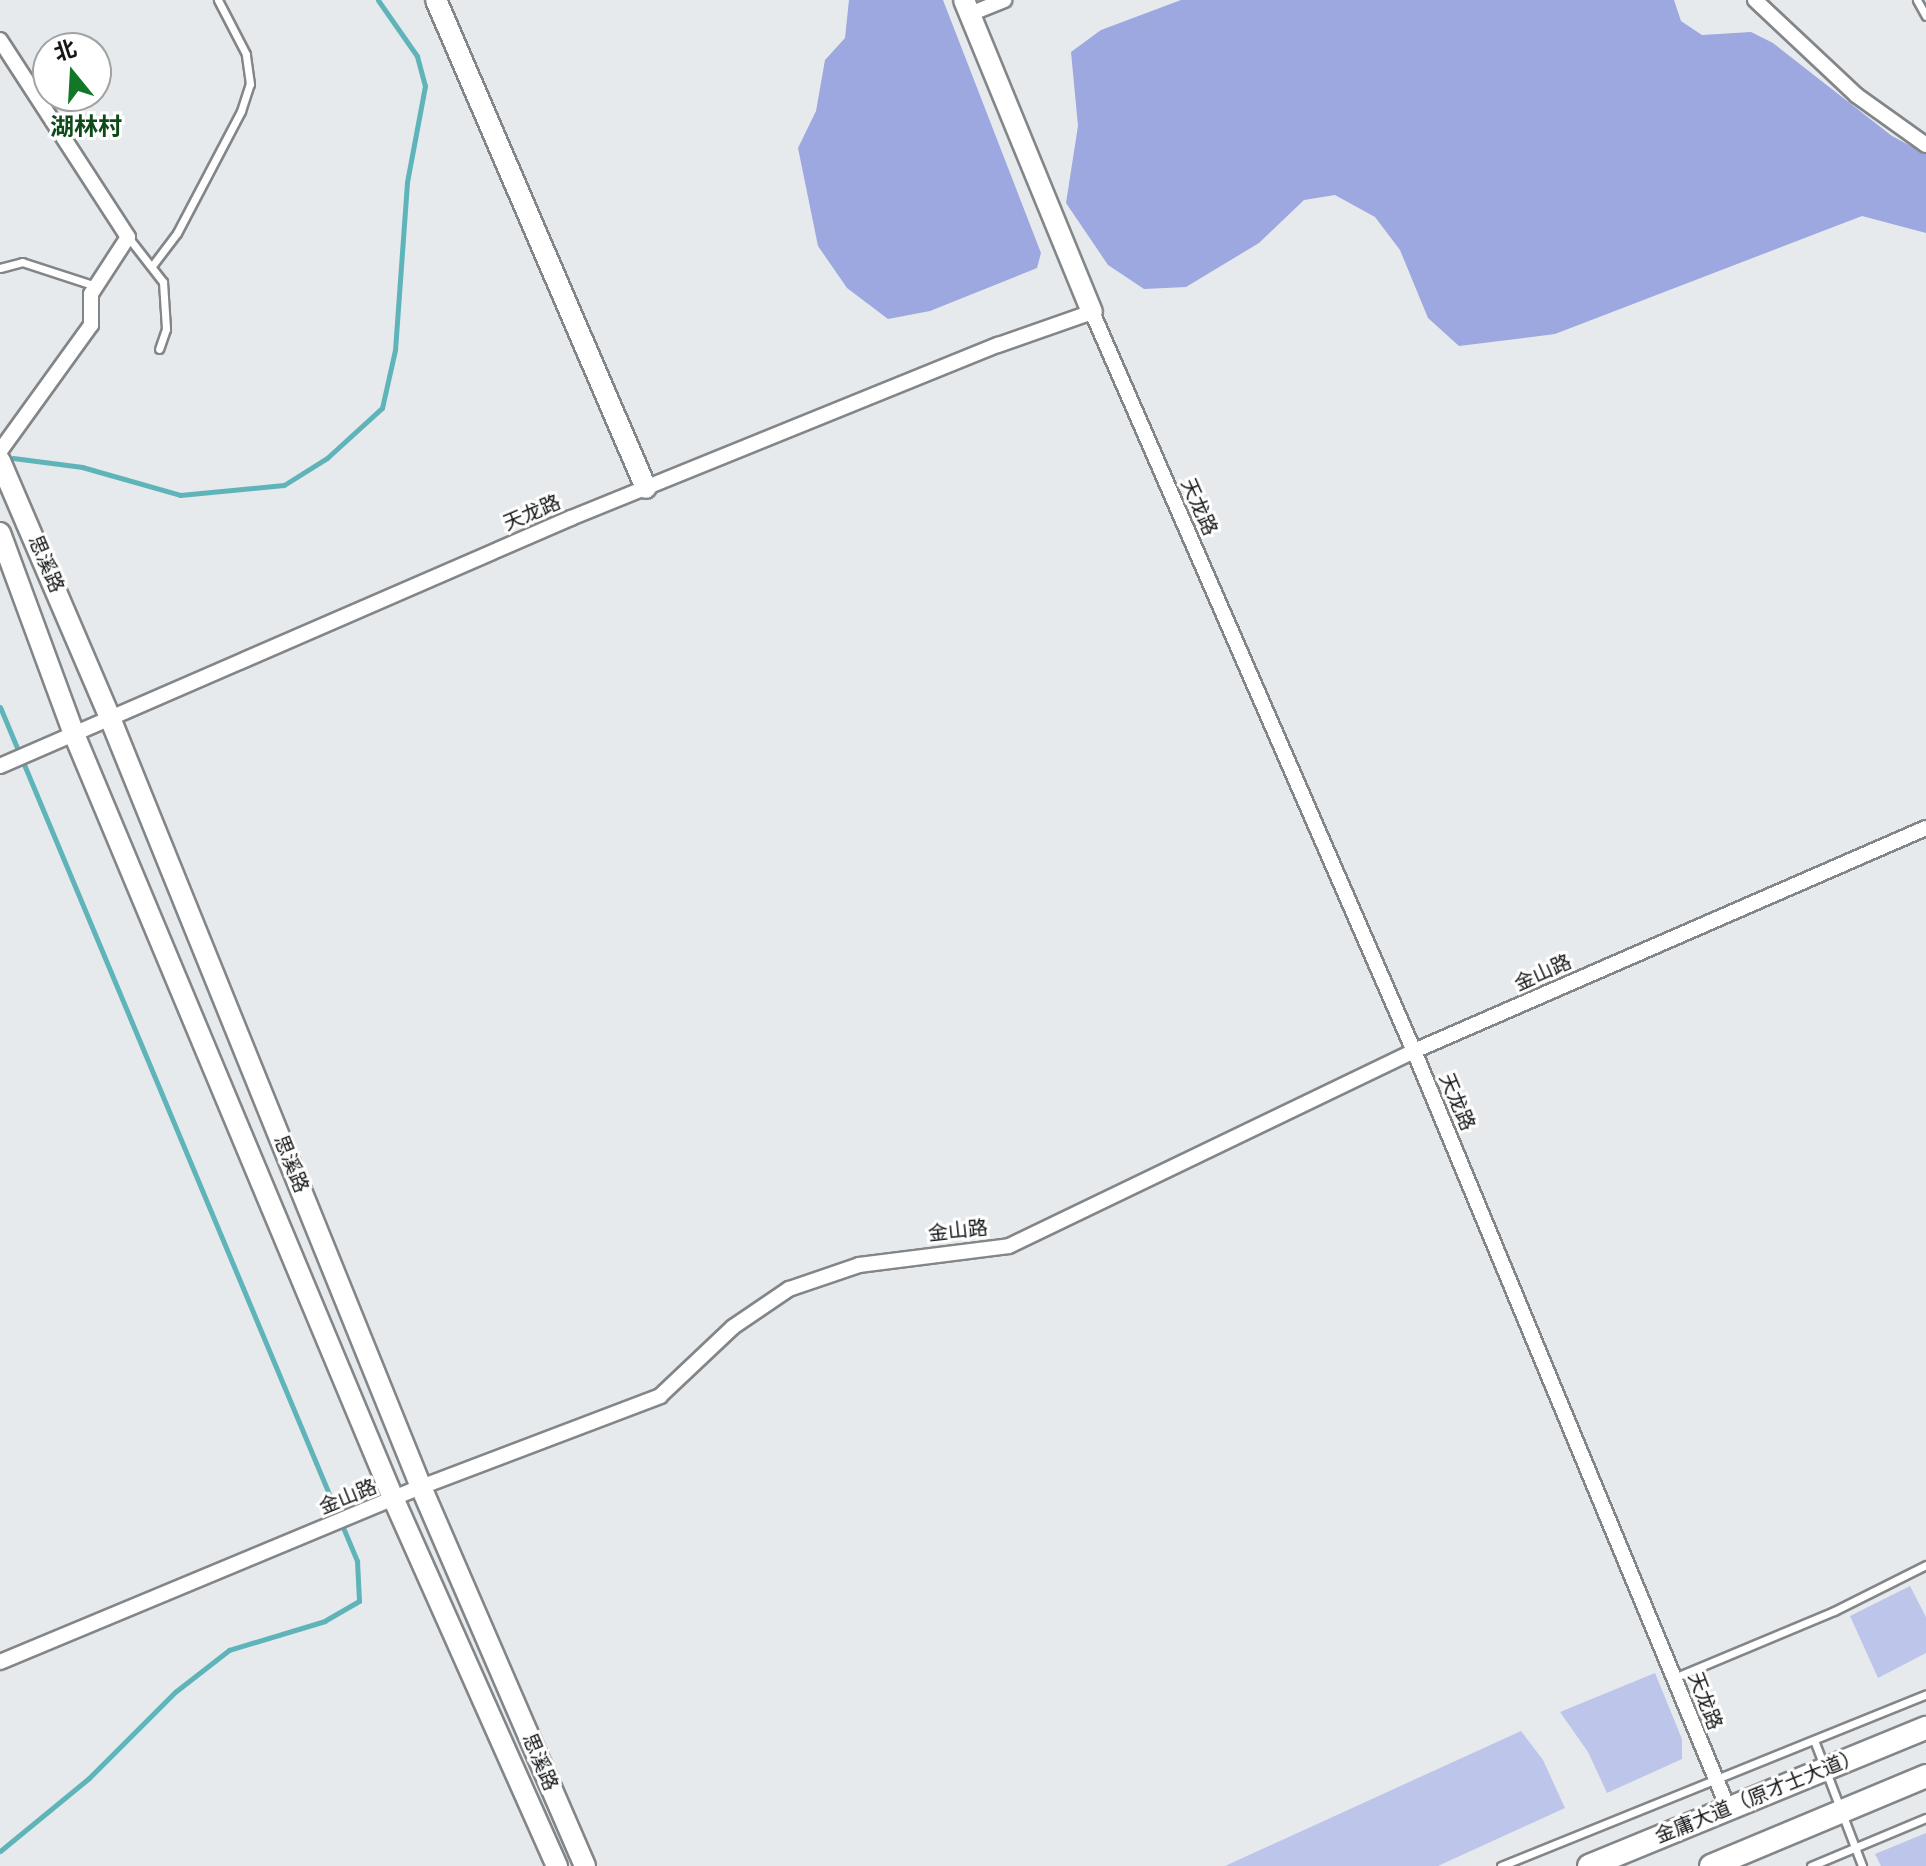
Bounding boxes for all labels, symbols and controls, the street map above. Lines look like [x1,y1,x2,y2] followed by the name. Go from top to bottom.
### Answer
[32,32,112,112] north arrow
[51,35,79,66] text: 北
[50,114,122,142] district label: 湖林村
[1176,475,1222,539] street label: 天龙路
[500,490,564,536] street label: 天龙路
[23,532,69,596] street label: 思溪路
[1511,950,1575,996] street label: 金山路
[1434,1070,1480,1134] street label: 天龙路
[269,1132,313,1196] street label: 思溪路
[927,1216,989,1246] street label: 金山路
[316,1475,380,1519] street label: 金山路
[1683,1669,1727,1733] street label: 天龙路
[517,1730,563,1794] street label: 思溪路
[1652,1744,1864,1848] street label: 金庸大道（原才士大道）

